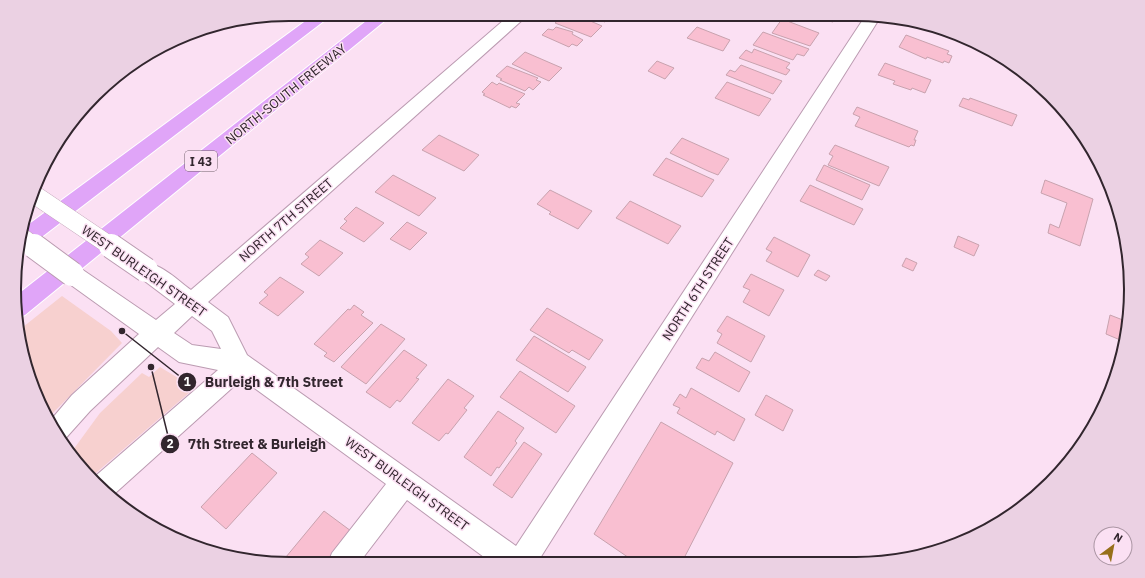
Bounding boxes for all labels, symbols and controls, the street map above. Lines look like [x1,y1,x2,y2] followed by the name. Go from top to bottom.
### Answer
[222,40,350,148] street label: NORTH-SOUTH FREEWAY
[185,151,217,171] road number: I 43
[235,174,337,266] street label: NORTH 7TH STREET
[78,221,210,321] street label: WEST BURLEIGH STREET
[658,234,738,344] street label: NORTH 6TH STREET
[177,369,351,395] callout: Burleigh & 7th Street
[205,373,343,391] text: Burleigh & 7th Street
[183,374,191,389] text: 1
[160,431,334,457] callout: 7th Street & Burleigh
[342,433,473,535] street label: WEST BURLEIGH STREET
[188,435,326,453] text: 7th Street & Burleigh
[166,436,174,451] text: 2
[1093,526,1133,566] north arrow
[1111,529,1125,546] text: N

